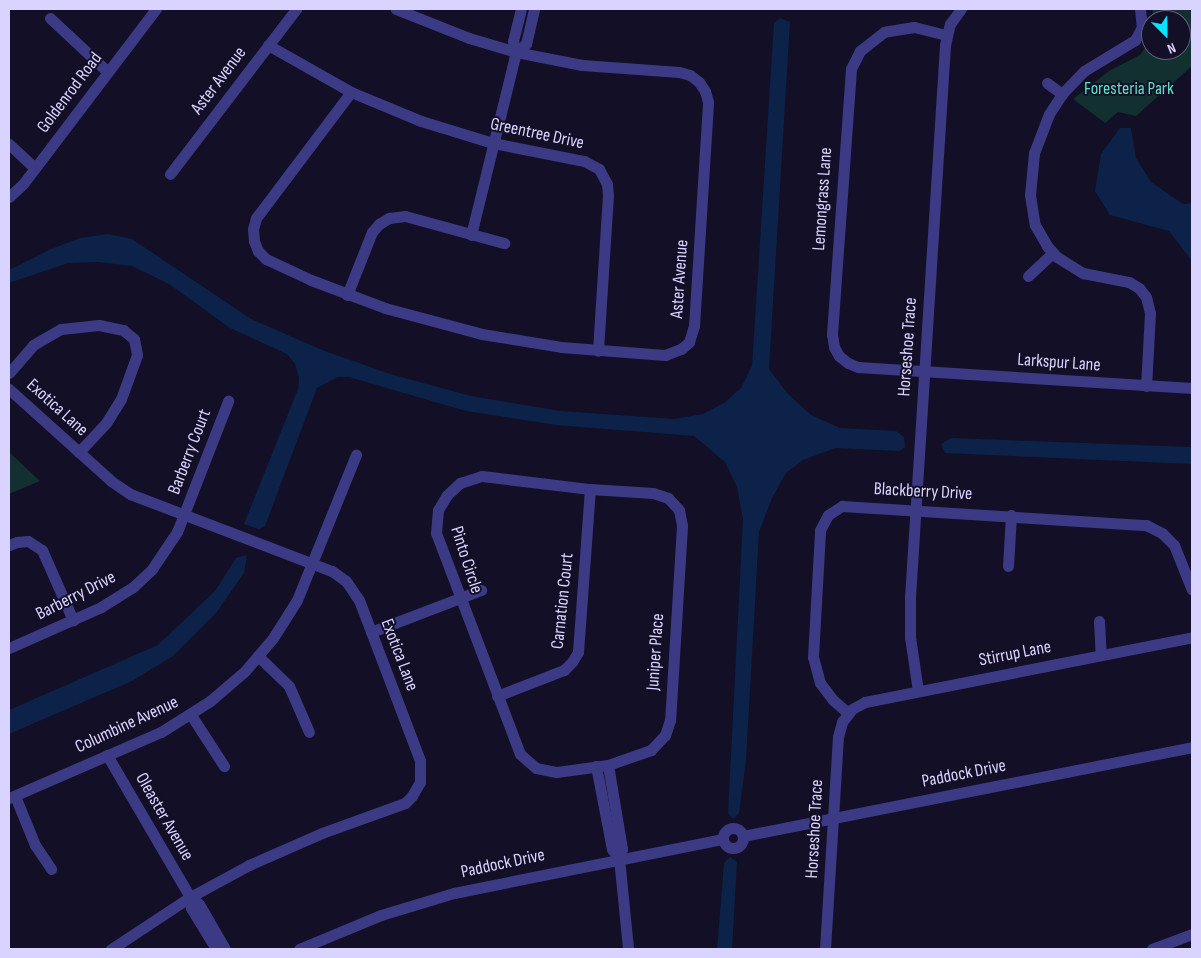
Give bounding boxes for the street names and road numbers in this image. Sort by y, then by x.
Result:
street label: Aster Avenue [187,43,251,119]
street label: Goldenrod Road [33,49,107,137]
street label: Greentree Drive [488,114,586,154]
street label: Lemongrass Lane [809,147,837,251]
street label: Aster Avenue [666,239,694,319]
street label: Horseshoe Trace [894,297,922,397]
street label: Larkspur Lane [1017,349,1101,377]
street label: Exotica Lane [22,375,92,441]
street label: Barberry Court [164,406,216,498]
street label: Blackberry Drive [873,479,973,505]
street label: Pinto Circle [445,524,487,596]
street label: Carnation Court [547,552,579,650]
street label: Barberry Drive [33,567,119,625]
street label: Juniper Place [643,613,669,691]
street label: Exotica Lane [375,616,423,694]
street label: Stirrup Lane [977,636,1053,672]
street label: Columbine Avenue [72,692,182,758]
street label: Paddock Drive [920,755,1008,793]
street label: Oleaster Avenue [130,769,198,865]
street label: Horseshoe Trace [802,779,828,879]
street label: Paddock Drive [459,845,547,883]

